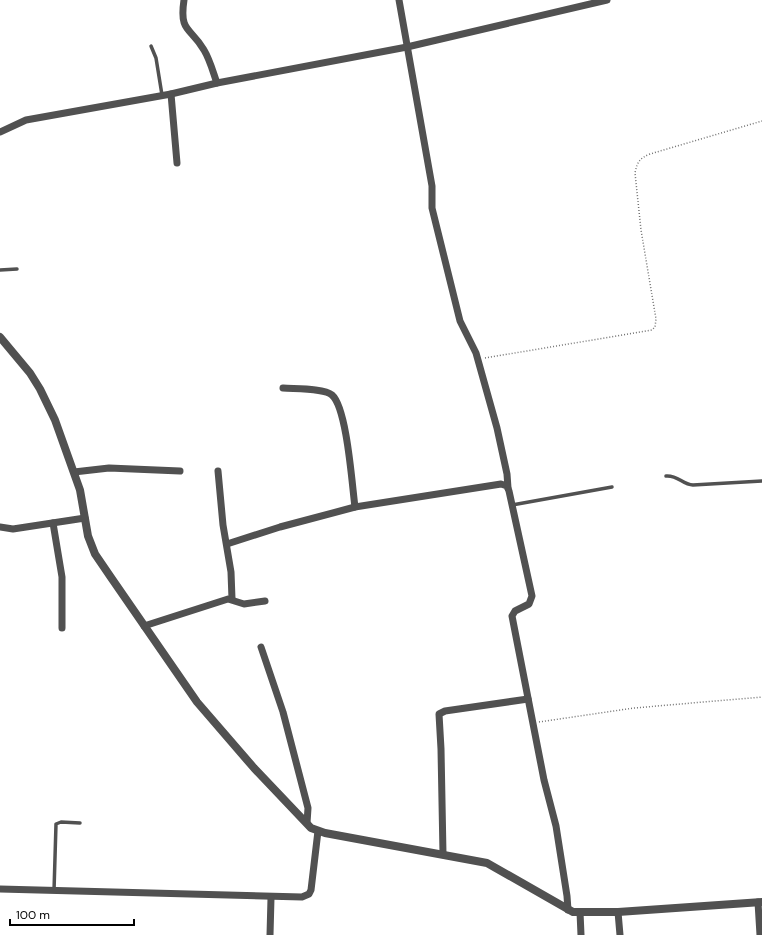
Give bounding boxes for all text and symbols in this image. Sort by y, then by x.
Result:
scale bar [10,901,134,927]
text: 100 m [16,907,50,923]

